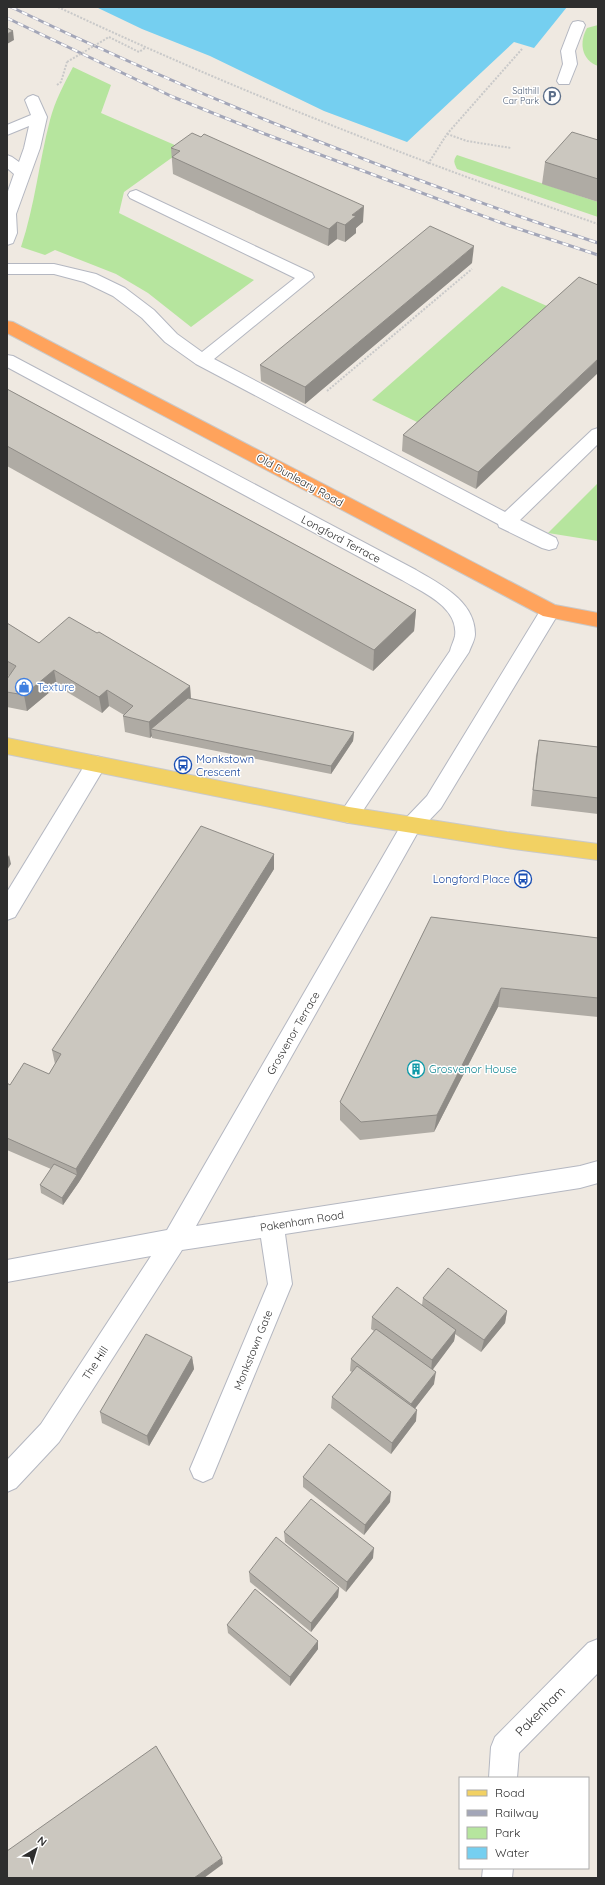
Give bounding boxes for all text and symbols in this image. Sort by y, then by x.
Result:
place label: Salthill Car Park [503,85,539,106]
parking icon: Salthill Car Park [542,86,562,106]
street label: Old Dunleary Road [254,450,346,510]
street label: Longford Terrace [299,512,383,566]
shop icon: Texture [14,677,34,697]
place label: Texture [37,680,75,694]
place label: Monkstown Crescent [196,752,254,779]
bus stop icon: Monkstown Crescent [173,755,193,775]
bus stop icon: Longford Place [513,869,533,889]
place label: Longford Place [433,872,510,886]
street label: Grosvenor Terrace [263,989,323,1077]
building icon: Grosvenor House [406,1059,426,1079]
place label: Grosvenor House [429,1062,517,1076]
street label: Pakenham Road [259,1207,345,1235]
street label: Monkstown Gate [231,1308,275,1392]
street label: The Hill [79,1343,111,1383]
street label: Pakenham [512,1683,568,1739]
legend [459,1777,589,1869]
text: Road [495,1785,525,1800]
text: Railway [495,1805,539,1820]
text: Park [495,1825,520,1840]
north arrow [16,1829,56,1869]
text: N [35,1833,50,1849]
text: Water [495,1845,530,1860]

